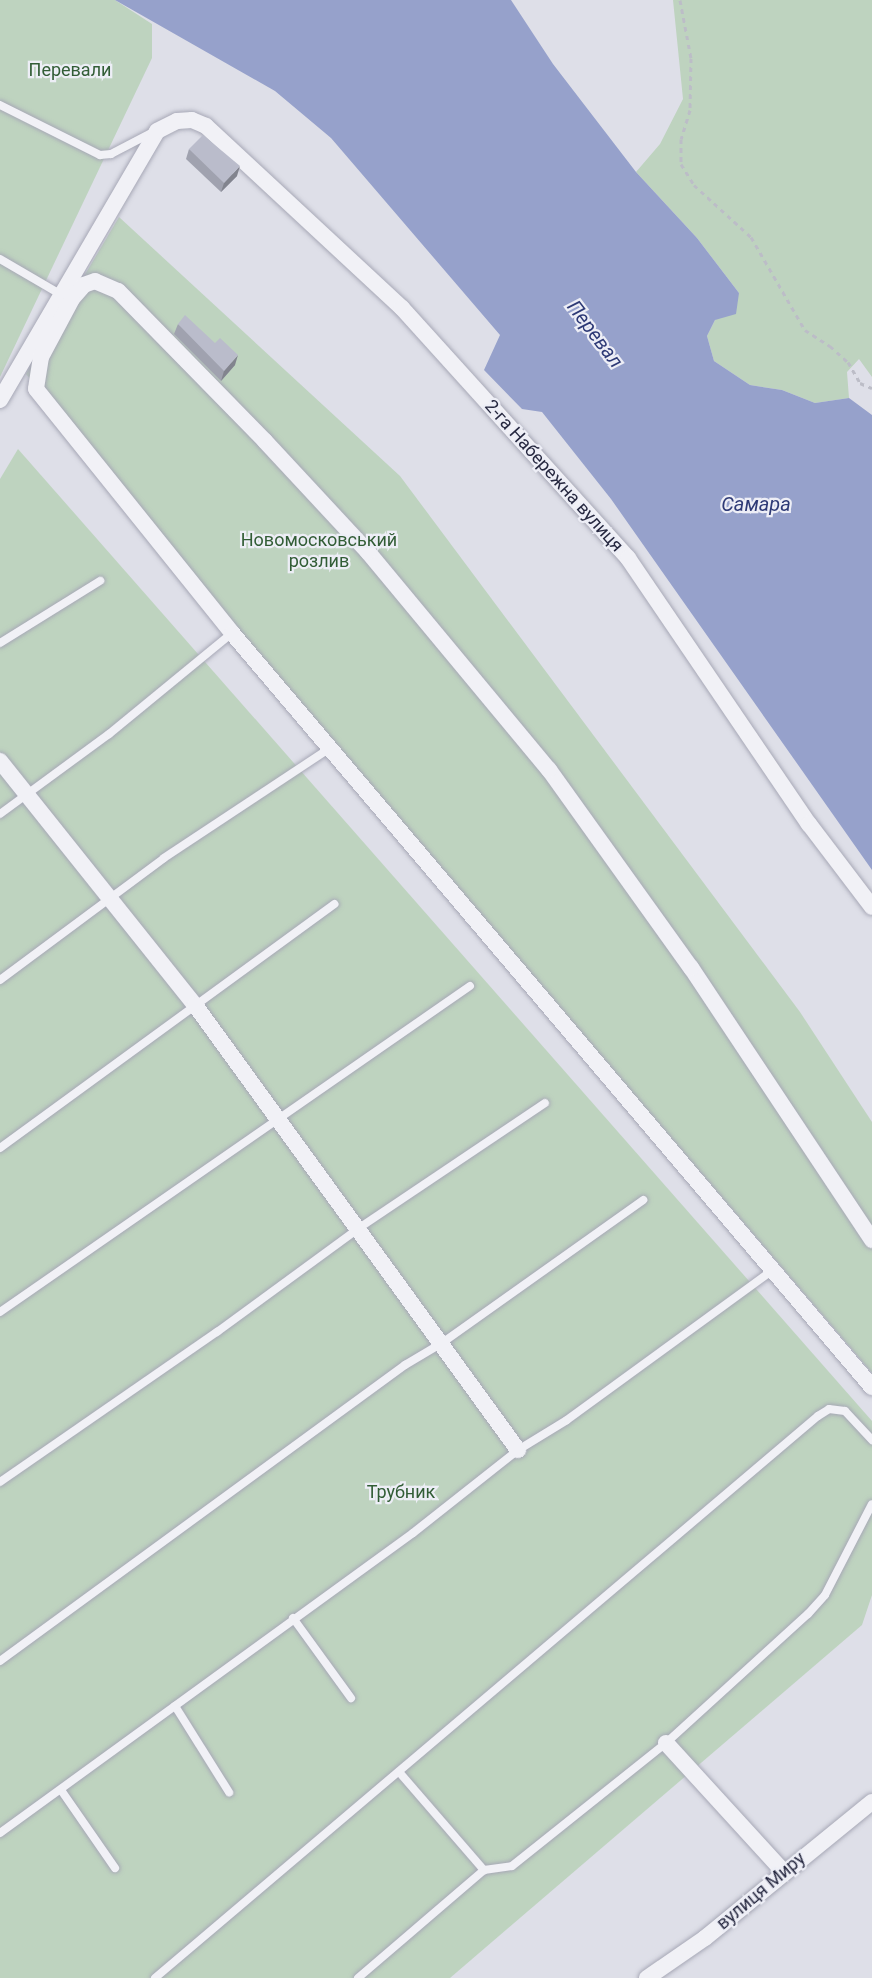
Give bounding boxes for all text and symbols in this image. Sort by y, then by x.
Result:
park label: Перевали [29,59,111,81]
water label: Перевал [562,296,628,372]
street label: 2-га Набережна вулиця [480,396,628,556]
water label: Самара [721,492,791,516]
park label: Новомосковський розлив [241,530,397,572]
park label: Трубник [367,1481,435,1503]
street label: вулиця Миру [712,1848,810,1934]

